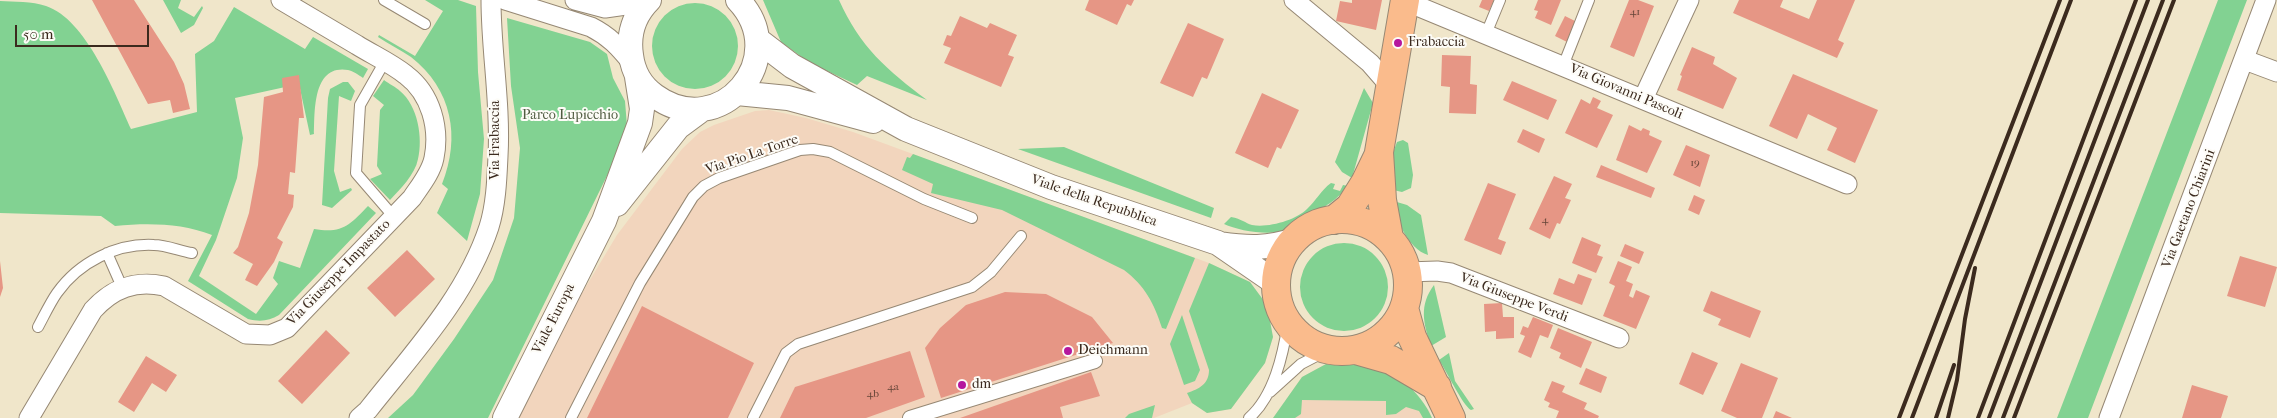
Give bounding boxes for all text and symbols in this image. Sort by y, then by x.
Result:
house number: 41 [1630,5,1640,19]
scale bar [18,15,151,47]
text: 50 m [23,25,53,43]
place label: Frabaccia [1408,35,1465,51]
marker: Frabaccia [1392,37,1404,49]
street label: Via Giovanni Pascoli [1567,61,1685,123]
street label: Via Frabaccia [488,100,504,180]
park label: Parco Lupicchio [522,108,618,124]
street label: Via Pio La Torre [703,131,801,179]
street label: Via Gaetano Chiarini [2159,147,2219,271]
house number: 19 [1690,156,1700,170]
street label: Viale della Repubblica [1029,172,1159,230]
house number: 4 [1542,213,1548,227]
street label: Via Giuseppe Impastato [284,216,394,330]
street label: Via Giuseppe Verdi [1458,270,1570,326]
street label: Viale Europa [529,281,579,357]
place label: Deichmann [1078,343,1148,359]
marker: Deichmann [1062,345,1074,357]
place label: dm [972,377,991,393]
marker: dm [956,379,968,391]
house number: 4a [887,380,899,394]
house number: 4b [867,387,879,401]

